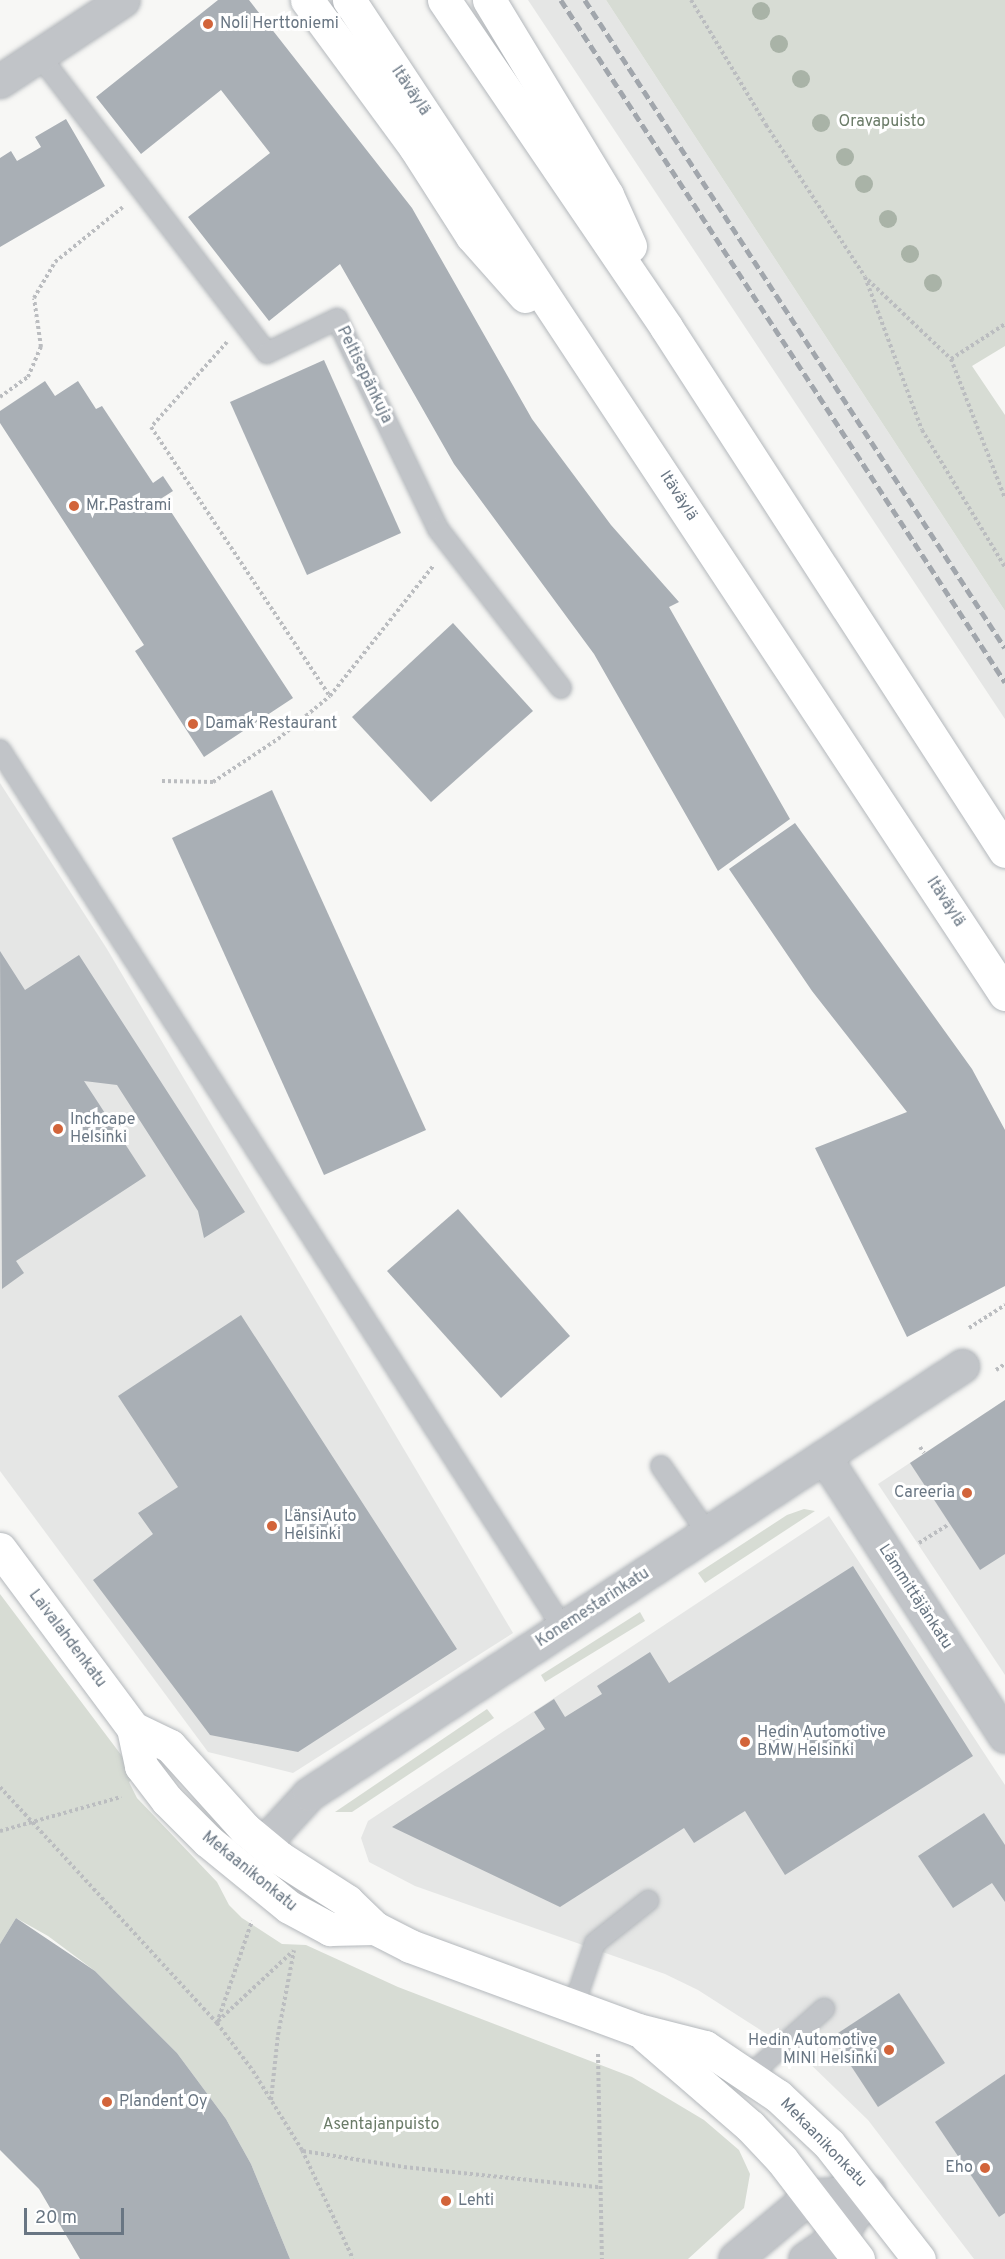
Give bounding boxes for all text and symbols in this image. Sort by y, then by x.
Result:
place label: Noli Herttoniemi [220,14,339,34]
marker: Noli Herttoniemi [201,17,215,31]
street label: Itäväylä [387,63,433,119]
park label: Oravapuisto [839,112,925,132]
street label: Peltisepänkuja [332,323,396,427]
street label: Itäväylä [655,467,701,525]
place label: Mr.Pastrami [86,496,171,516]
marker: Mr.Pastrami [67,499,81,513]
place label: Damak Restaurant [205,714,337,734]
marker: Damak Restaurant [186,717,200,731]
street label: Itäväylä [922,873,968,931]
place label: Inchcape Helsinki [70,1110,135,1148]
marker: Inchcape Helsinki [51,1122,65,1136]
place label: Careeria [894,1483,955,1503]
marker: Careeria [960,1486,974,1500]
place label: LänsiAuto Helsinki [284,1507,357,1545]
marker: LänsiAuto Helsinki [265,1519,279,1533]
street label: Lämmittäjänkatu [874,1541,956,1653]
street label: Konemestarinkatu [533,1564,653,1652]
street label: Laivalahdenkatu [24,1586,110,1692]
place label: Hedin Automotive BMW Helsinki [757,1723,887,1761]
marker: Hedin Automotive BMW Helsinki [738,1735,752,1749]
street label: Mekaanikonkatu [198,1828,300,1916]
place label: Hedin Automotive MINI Helsinki [747,2031,877,2069]
marker: Hedin Automotive MINI Helsinki [882,2043,896,2057]
place label: Plandent Oy [119,2092,207,2112]
street label: Mekaanikonkatu [776,2094,870,2192]
marker: Plandent Oy [100,2095,114,2109]
park label: Asentajanpuisto [323,2115,439,2135]
place label: Eho [945,2158,973,2178]
marker: Eho [978,2161,992,2175]
place label: Lehti [458,2191,494,2211]
marker: Lehti [439,2194,453,2208]
scale bar [27,2196,128,2234]
text: 20 m [35,2207,77,2230]

